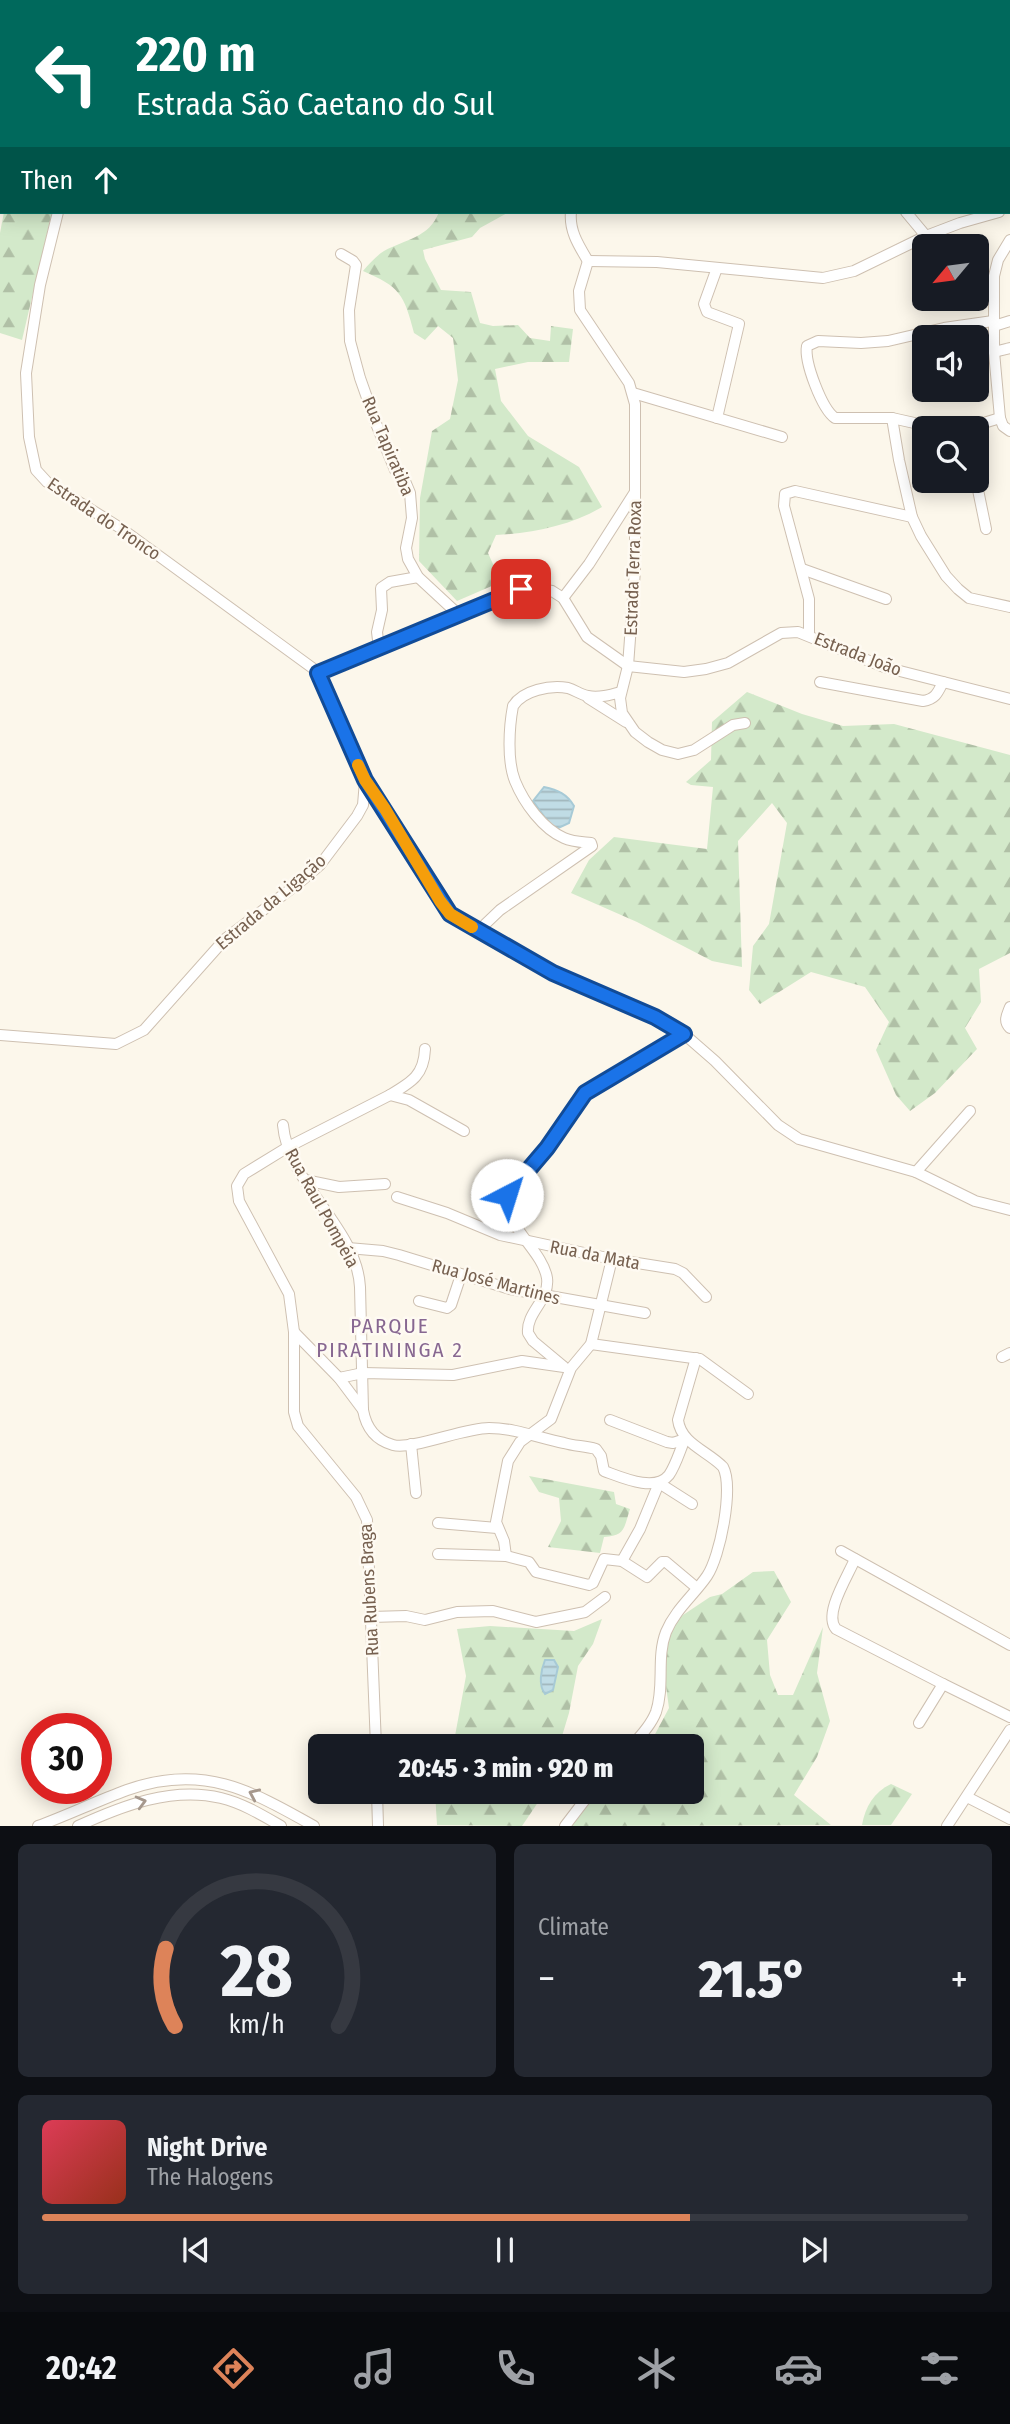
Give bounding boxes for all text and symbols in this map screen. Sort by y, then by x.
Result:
text: 220 m [136,25,256,84]
icon: left [21,28,112,119]
text: Estrada São Caetano do Sul [136,85,494,123]
icon: ahead [87,161,125,199]
text: Then [21,165,73,196]
north arrow [912,234,989,312]
map controls [912,234,989,493]
button: sound [912,325,989,402]
street label: Rua Tapiratiba [357,393,419,499]
button: search [912,416,989,493]
street label: Estrada do Tronco [43,473,165,565]
street label: Estrada Terra Roxa [620,500,646,636]
pin [491,559,551,619]
icon: arrive [502,570,540,608]
street label: Estrada João [811,627,905,681]
street label: Estrada da Ligação [211,850,331,954]
street label: Rua Raul Pompéia [280,1144,364,1272]
position arrow [470,1158,544,1232]
street label: Rua da Mata [548,1236,642,1275]
street label: Rua José Martines [429,1254,563,1310]
district label: PARQUE PIRATININGA 2 [316,1313,464,1363]
street label: Rua Rubens Braga [355,1523,383,1657]
speed limit sign: 30 [21,1713,112,1804]
text: 20:45 · 3 min · 920 m [399,1753,613,1784]
one-way arrow [249,1788,261,1802]
one-way arrow [135,1796,147,1810]
text: Climate [538,1913,609,1941]
text: 28 [220,1929,293,2016]
text: 21.5° [699,1948,807,2011]
text: − [538,1956,555,2002]
text: + [951,1956,968,2002]
text: km/h [229,2010,285,2040]
text: Night Drive [147,2132,267,2163]
text: The Halogens [147,2163,273,2191]
icon: previous [177,2231,215,2269]
icon: pause [486,2231,524,2269]
icon: next [795,2231,833,2269]
icon: directions [209,2344,258,2393]
icon: music [350,2344,399,2393]
icon: phone [491,2344,540,2393]
icon: climate [632,2344,681,2393]
icon: car [774,2344,823,2393]
icon: filters [915,2344,964,2393]
text: 20:42 [46,2349,116,2387]

